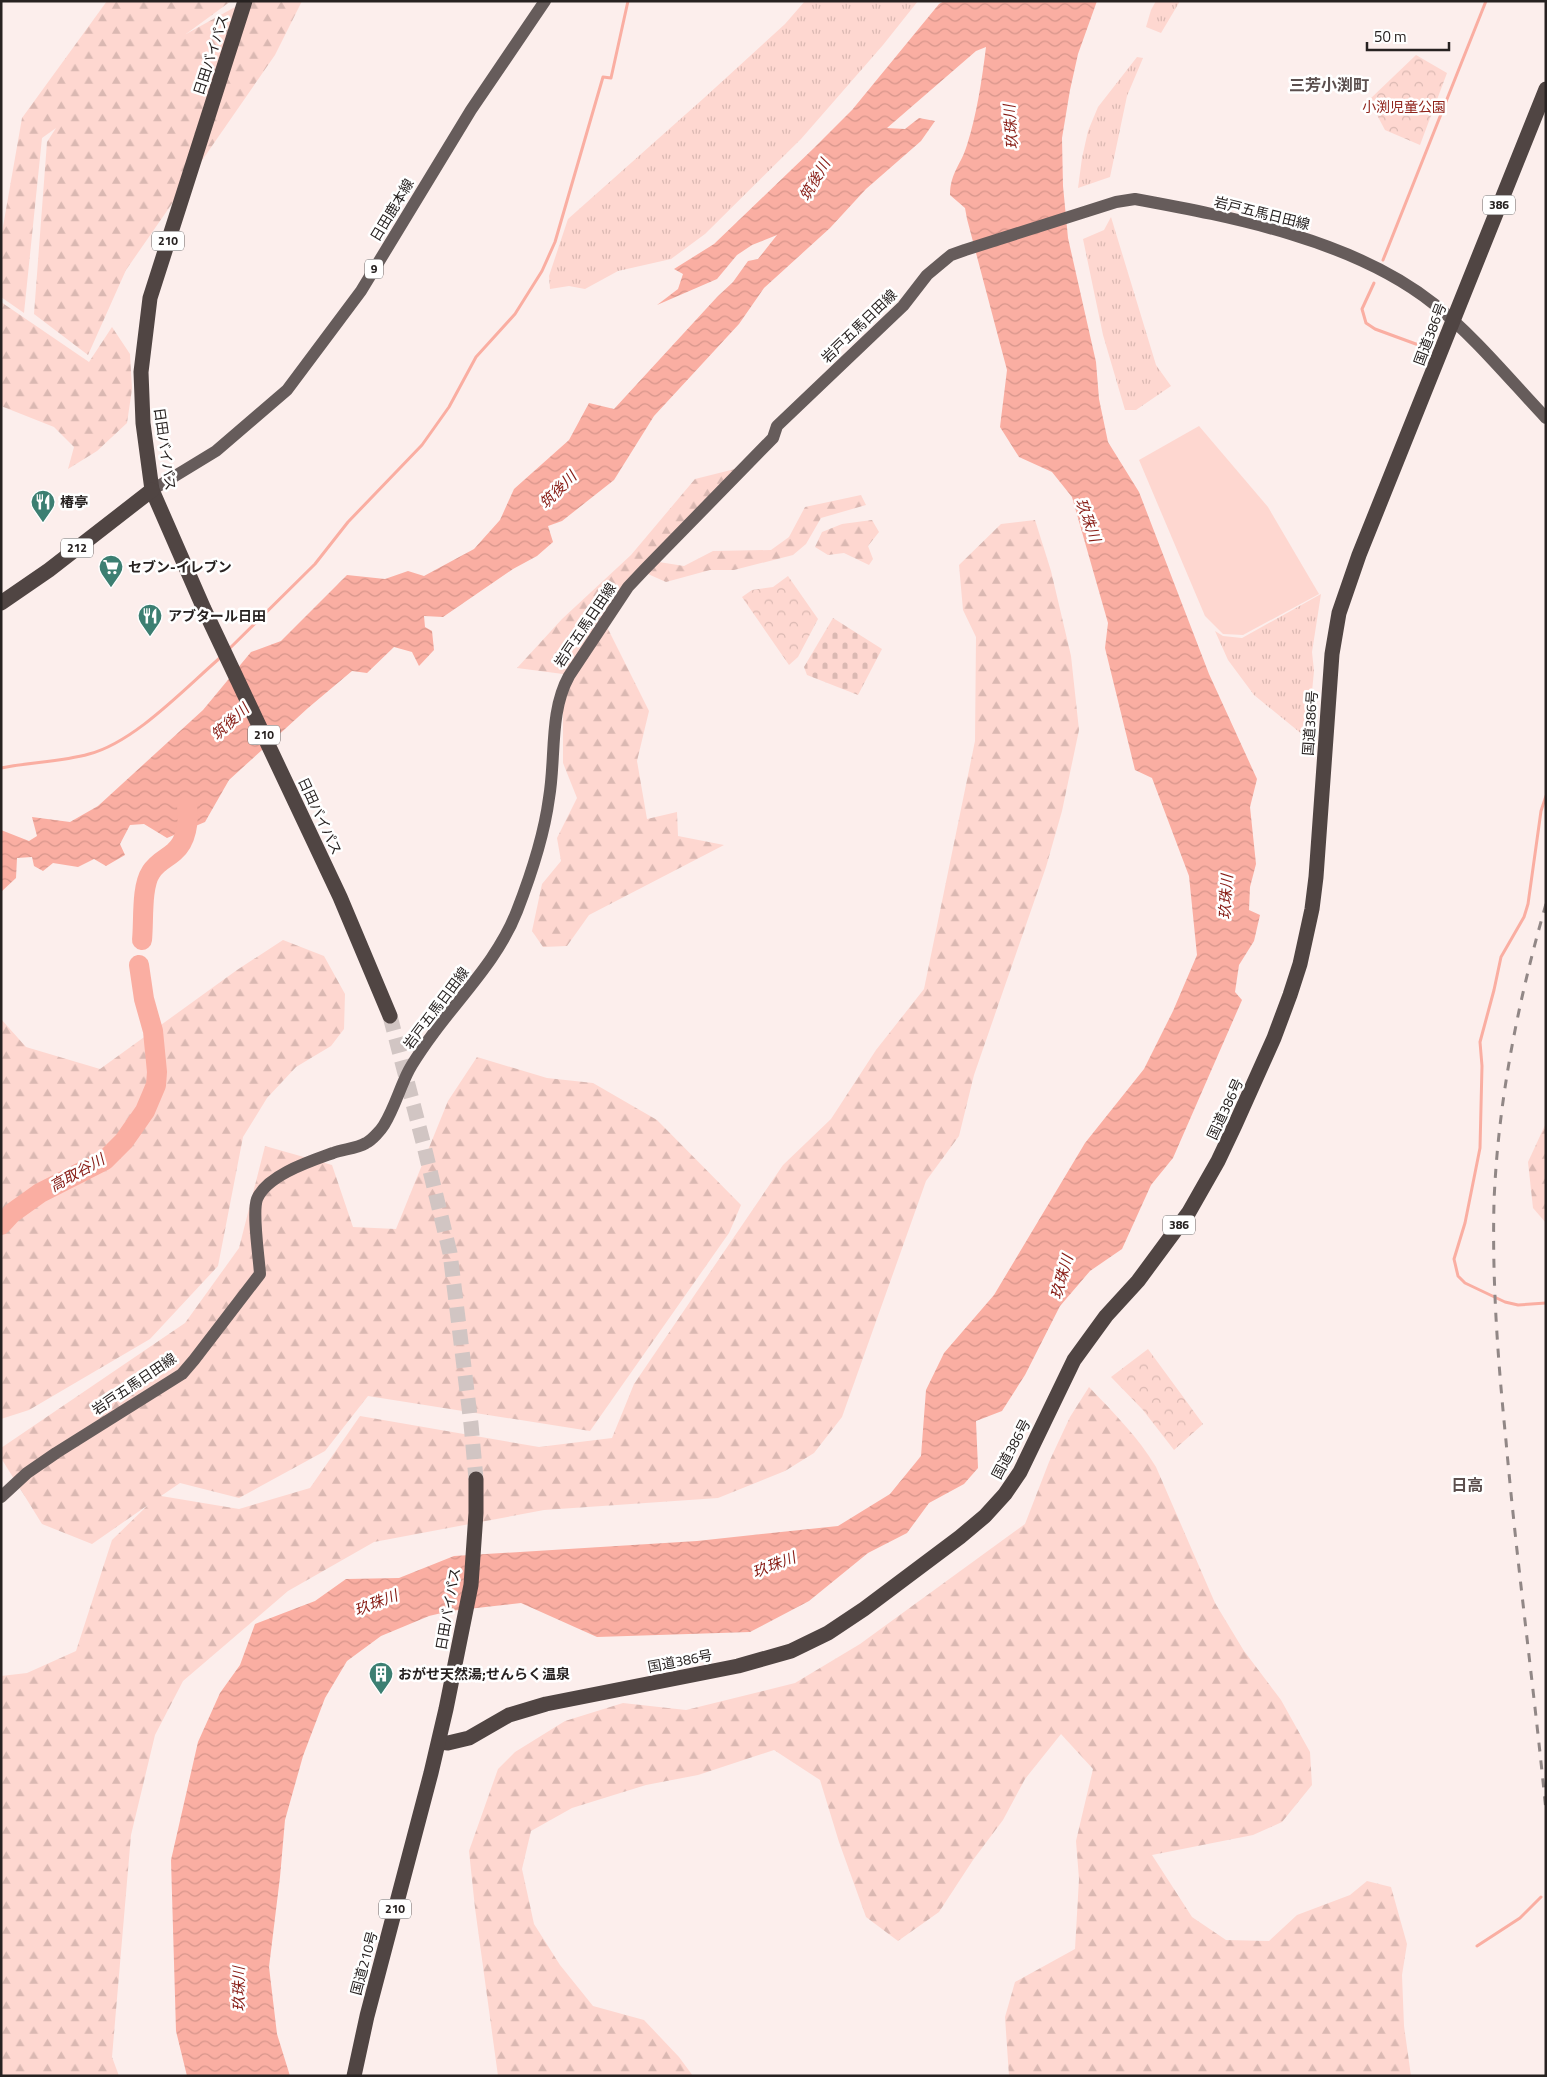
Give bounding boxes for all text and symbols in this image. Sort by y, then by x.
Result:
street label: 日田バイパス [188,12,233,98]
scale bar [1367,20,1450,52]
text: 50 m [1374,25,1407,48]
district label: 三芳小渕町 [1289,73,1369,97]
park label: 小渕児童公園 [1362,96,1446,117]
water label: 玖珠川 [997,102,1024,150]
water label: 筑後川 [793,153,837,205]
street label: 日田鹿本線 [365,174,419,245]
street label: 岩戸五馬日田線 [1212,190,1312,235]
road number: 386 [1483,196,1515,214]
road number: 210 [152,232,184,250]
road number: 9 [365,260,383,278]
street label: 岩戸五馬日田線 [816,284,901,367]
street label: 国道386号 [1408,299,1451,368]
street label: 日田バイパス [149,406,182,492]
water label: 筑後川 [534,464,583,514]
restaurant icon: 椿亭 [30,489,56,523]
place label: 椿亭 [60,491,88,512]
water label: 玖珠川 [1070,495,1108,547]
road number: 212 [61,538,93,558]
supermarket icon: セブン-イレブン [98,554,124,588]
place label: セブン-イレブン [128,556,232,577]
street label: 岩戸五馬日田線 [548,578,621,671]
restaurant icon: アブタール日田 [137,603,163,637]
place label: アブタール日田 [168,605,266,626]
street label: 国道386号 [1297,690,1322,756]
water label: 筑後川 [205,697,255,745]
road number: 210 [248,726,280,744]
street label: 日田バイパス [293,773,348,858]
water label: 玖珠川 [1213,872,1238,920]
street label: 岩戸五馬日田線 [398,962,473,1053]
street label: 国道386号 [1201,1075,1248,1143]
water label: 高取谷川 [45,1147,110,1197]
road number: 386 [1163,1216,1195,1234]
water label: 玖珠川 [1044,1250,1079,1302]
street label: 岩戸五馬日田線 [87,1347,180,1420]
street label: 国道386号 [986,1415,1035,1483]
district label: 日高 [1451,1473,1483,1497]
water label: 玖珠川 [749,1545,801,1583]
street label: 日田バイパス [430,1566,465,1652]
water label: 玖珠川 [351,1583,403,1621]
street label: 国道386号 [646,1644,714,1677]
building icon: おがせ天然湯;せんらく温泉 [368,1661,394,1695]
place label: おがせ天然湯;せんらく温泉 [398,1663,570,1684]
road number: 210 [379,1900,411,1918]
street label: 国道210号 [345,1929,382,1997]
water label: 玖珠川 [227,1965,250,2012]

